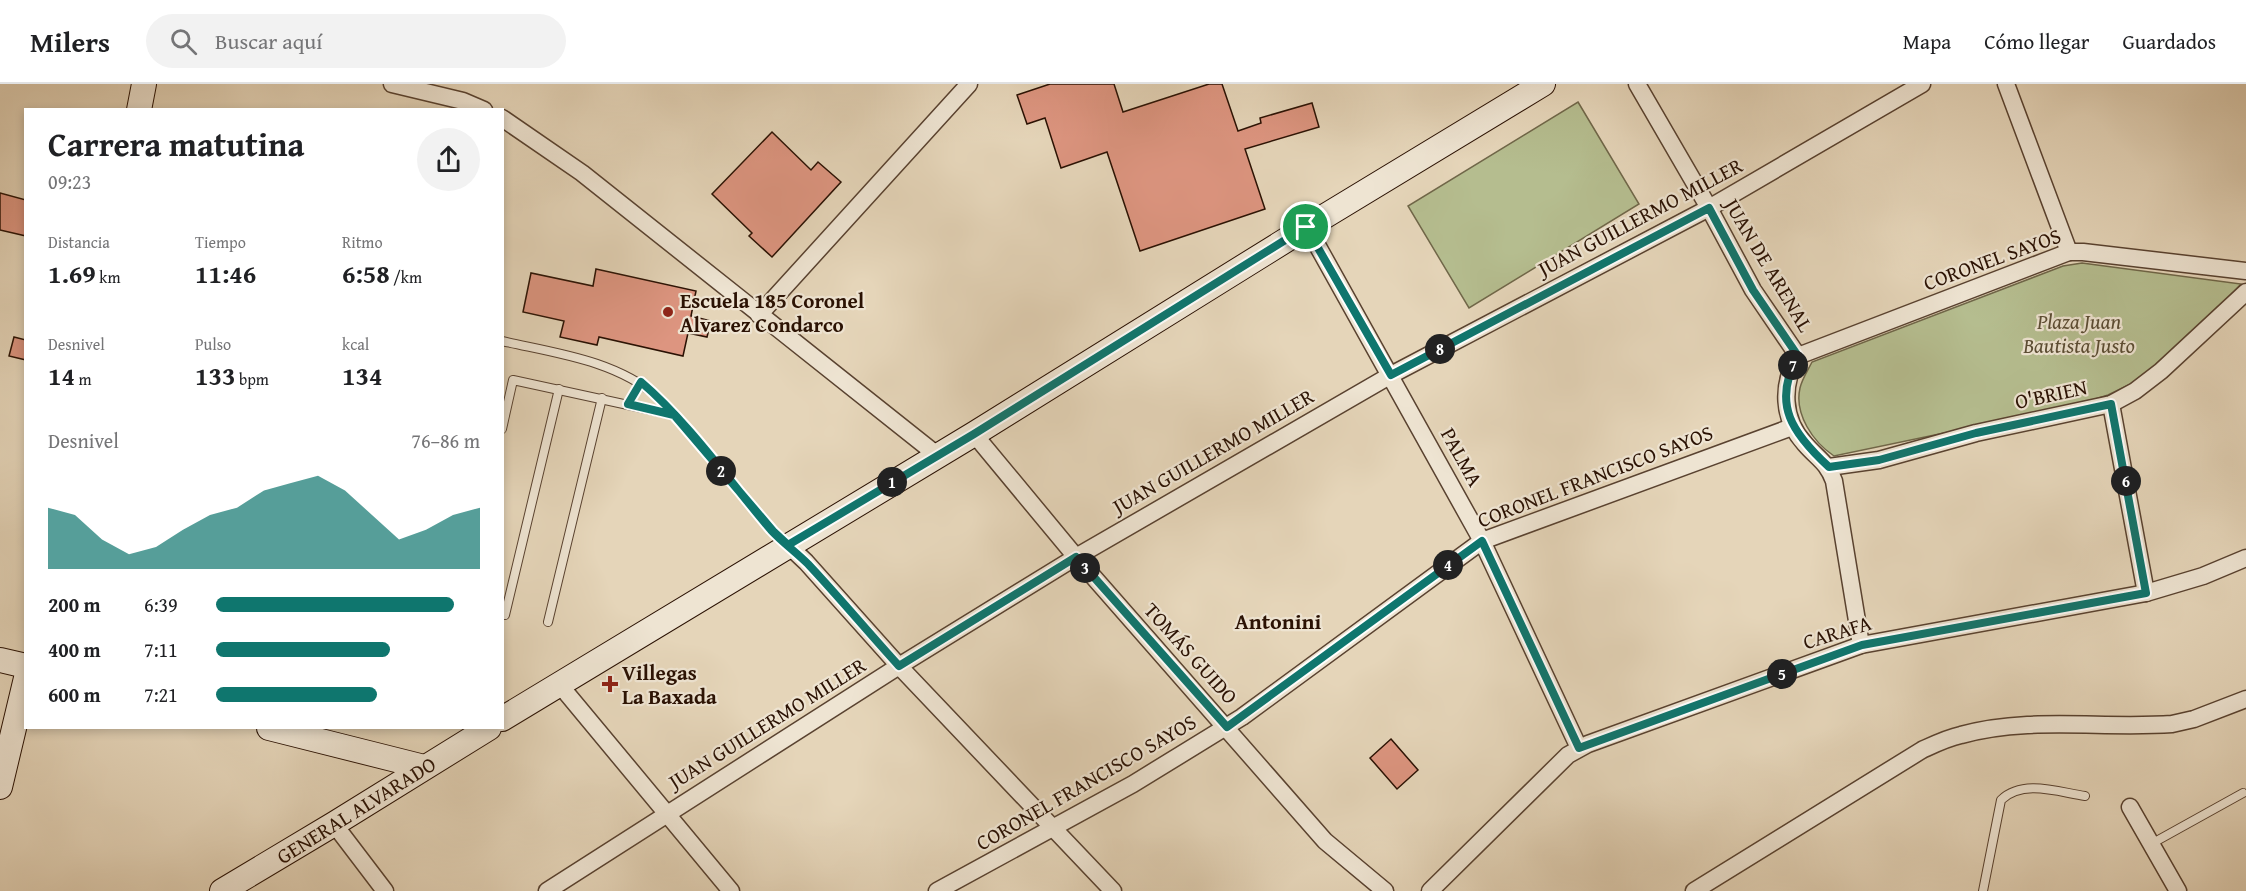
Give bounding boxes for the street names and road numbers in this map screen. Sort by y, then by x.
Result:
street label: JUAN GUILLERMO MILLER [1530,149,1749,286]
street label: JUAN DE ARENAL [1715,190,1821,338]
street label: CORONEL SAYOS [1919,220,2065,298]
street label: O'BRIEN [2012,371,2090,417]
street label: JUAN GUILLERMO MILLER [1104,380,1320,523]
street label: CORONEL FRANCISCO SAYOS [1473,417,1717,535]
street label: PALMA [1433,422,1491,492]
street label: TOMÁS GUIDO [1137,595,1245,711]
street label: CARAFA [1799,607,1875,657]
street label: JUAN GUILLERMO MILLER [660,649,873,798]
street label: CORONEL FRANCISCO SAYOS [970,706,1202,858]
street label: GENERAL ALVARADO [270,748,442,872]

